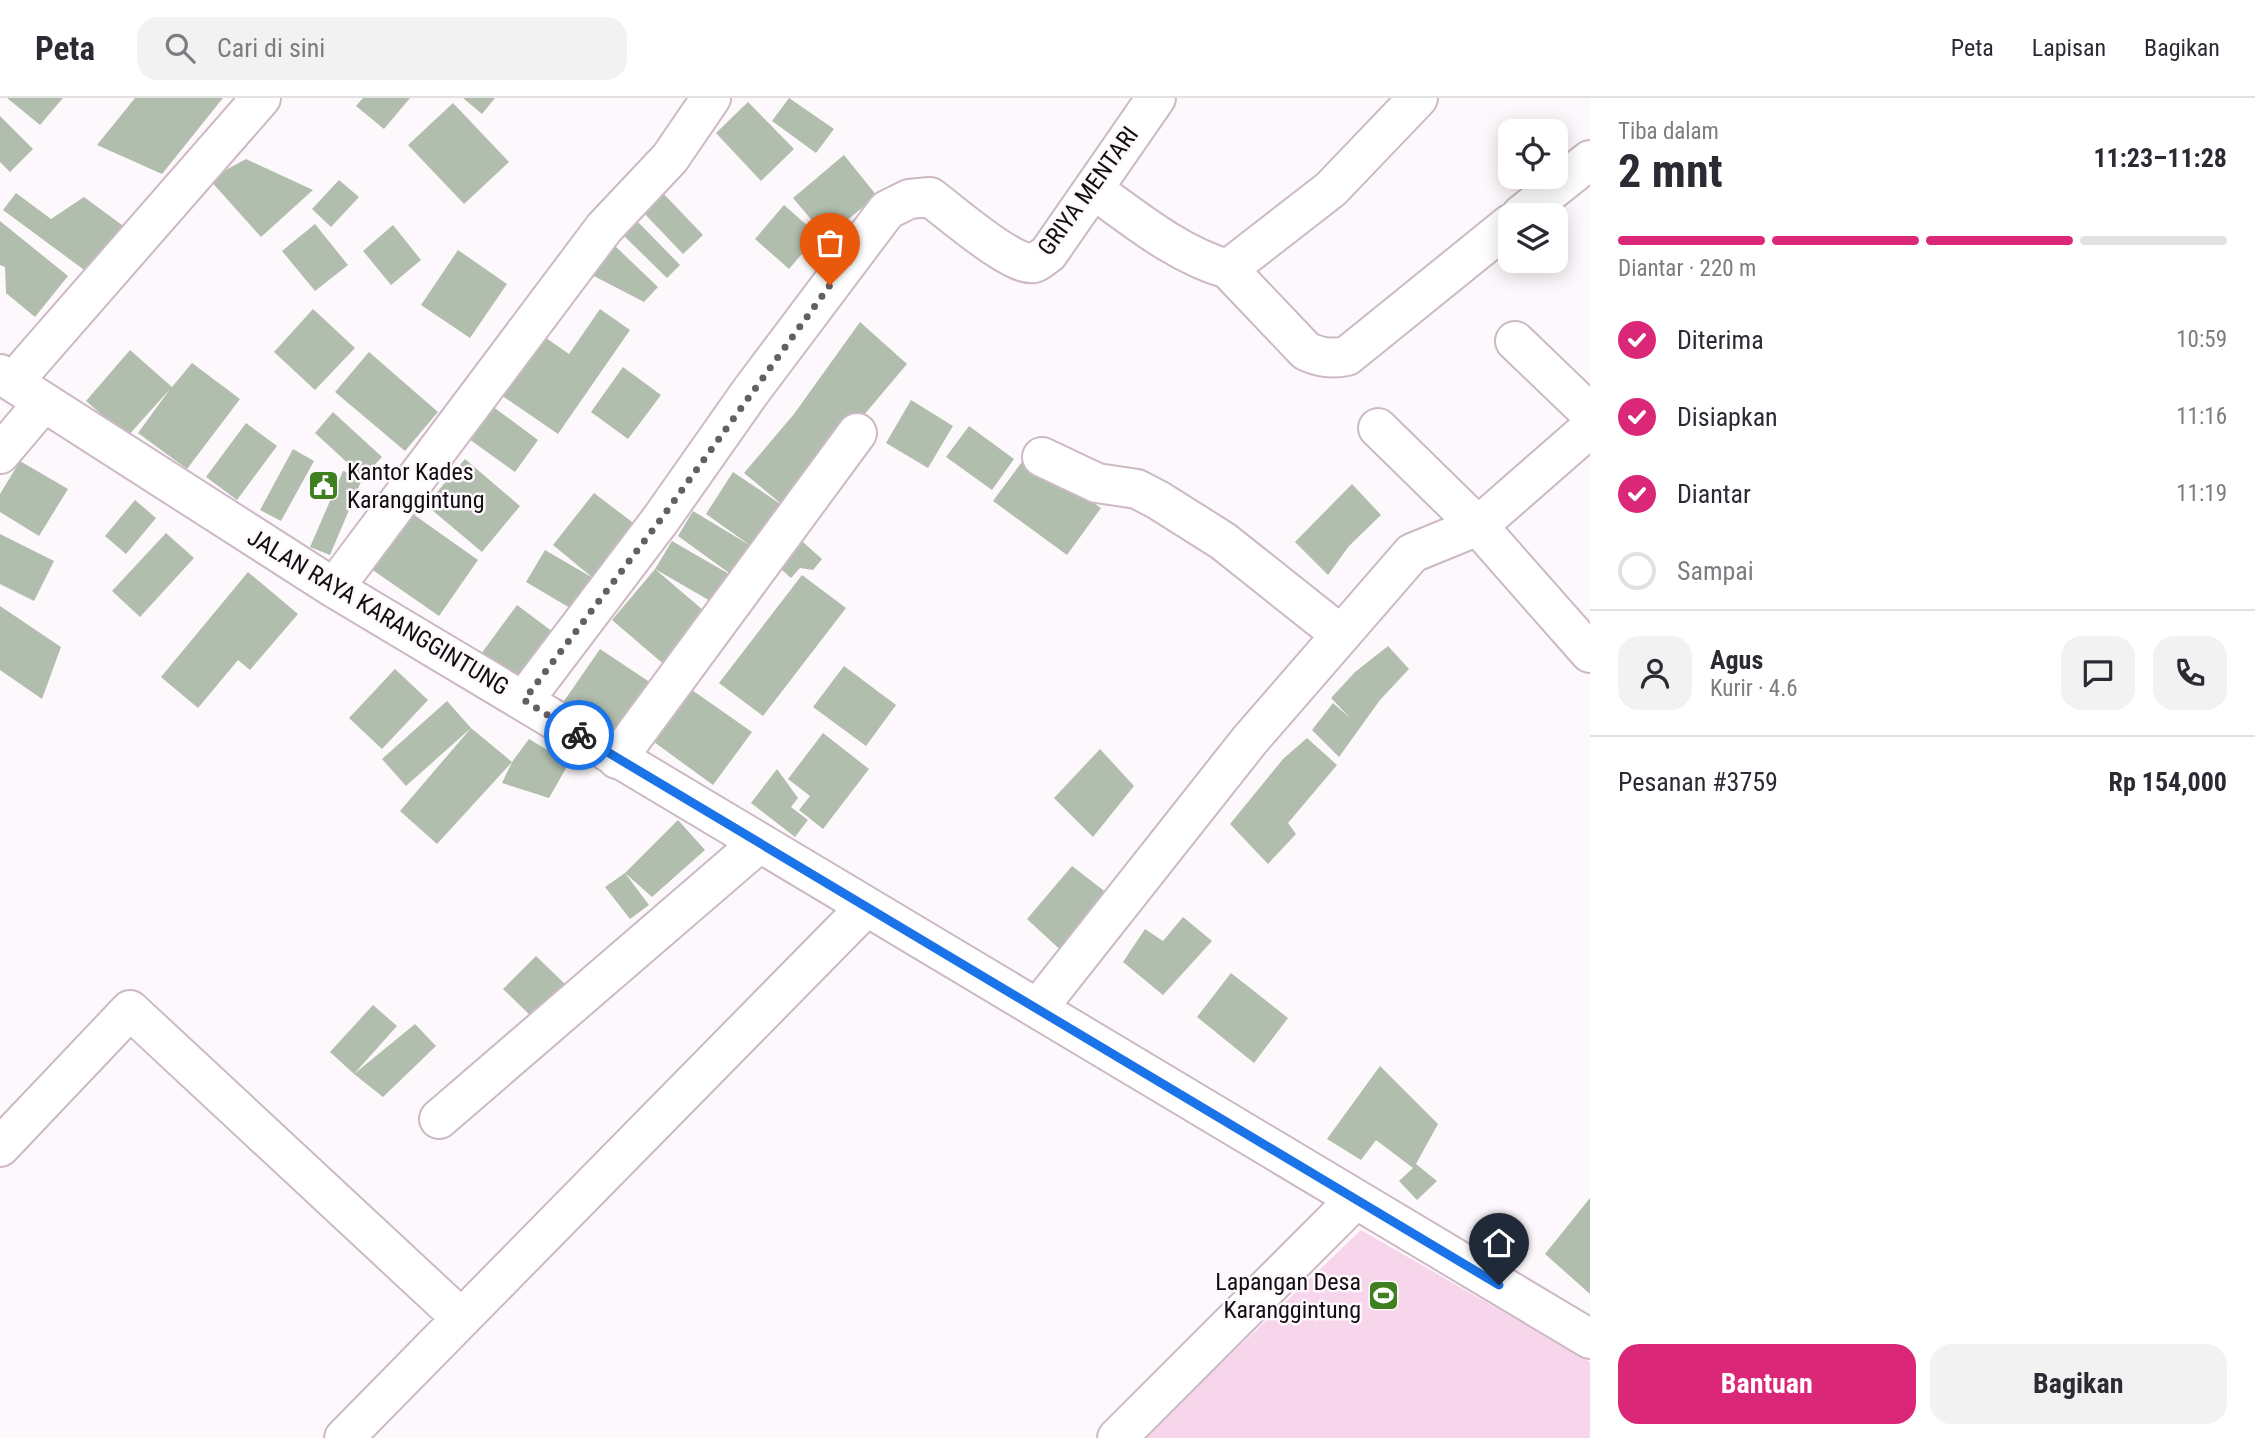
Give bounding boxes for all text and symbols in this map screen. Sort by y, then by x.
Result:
search box [137,17,627,80]
text: Peta [35,29,95,68]
icon: search [161,29,199,67]
text: Cari di sini [217,33,325,63]
text: Peta [1951,34,1994,62]
text: Lapisan [2032,34,2106,62]
text: Bagikan [2144,34,2220,62]
text: Tiba dalam [1618,118,1719,145]
map controls [1498,119,1568,273]
button: locate [1498,119,1568,189]
street label: GRIYA MENTARI [1032,121,1144,261]
text: 11:23–11:28 [2093,143,2227,173]
text: 2 mnt [1618,144,1723,198]
button: layers [1498,203,1568,273]
pin [800,213,860,285]
icon: bag [811,224,849,262]
text: Diantar · 220 m [1618,255,1756,282]
icon: check [1618,321,1656,359]
text: Diterima [1677,325,1764,355]
text: 10:59 [2176,326,2227,353]
icon: check [1618,398,1656,436]
text: Disiapkan [1677,402,1778,432]
text: 11:16 [2176,403,2227,430]
place label: Kantor Kades Karanggintung [347,458,485,514]
public building icon: Kantor Kades Karanggintung [307,469,341,503]
icon: check [1618,475,1656,513]
text: Diantar [1677,479,1751,509]
text: 11:19 [2176,480,2227,507]
street label: JALAN RAYA KARANGGINTUNG [242,523,514,701]
text: Sampai [1677,556,1754,586]
button: person [1618,636,1692,710]
button: chat [2061,636,2135,710]
button: phone [2153,636,2227,710]
text: Agus [1710,645,1763,675]
text: Kurir · 4.6 [1710,675,1798,702]
courier [544,700,614,770]
icon: bike [560,716,598,754]
text: Pesanan #3759 [1618,767,1778,797]
text: Rp 154,000 [2109,767,2227,797]
pin [1469,1213,1529,1285]
icon: home [1480,1224,1518,1262]
place label: Lapangan Desa Karanggintung [1215,1268,1361,1324]
sports icon: Lapangan Desa Karanggintung [1367,1279,1401,1313]
button: Bantuan [1618,1344,1916,1424]
button: Bagikan [1930,1344,2227,1424]

